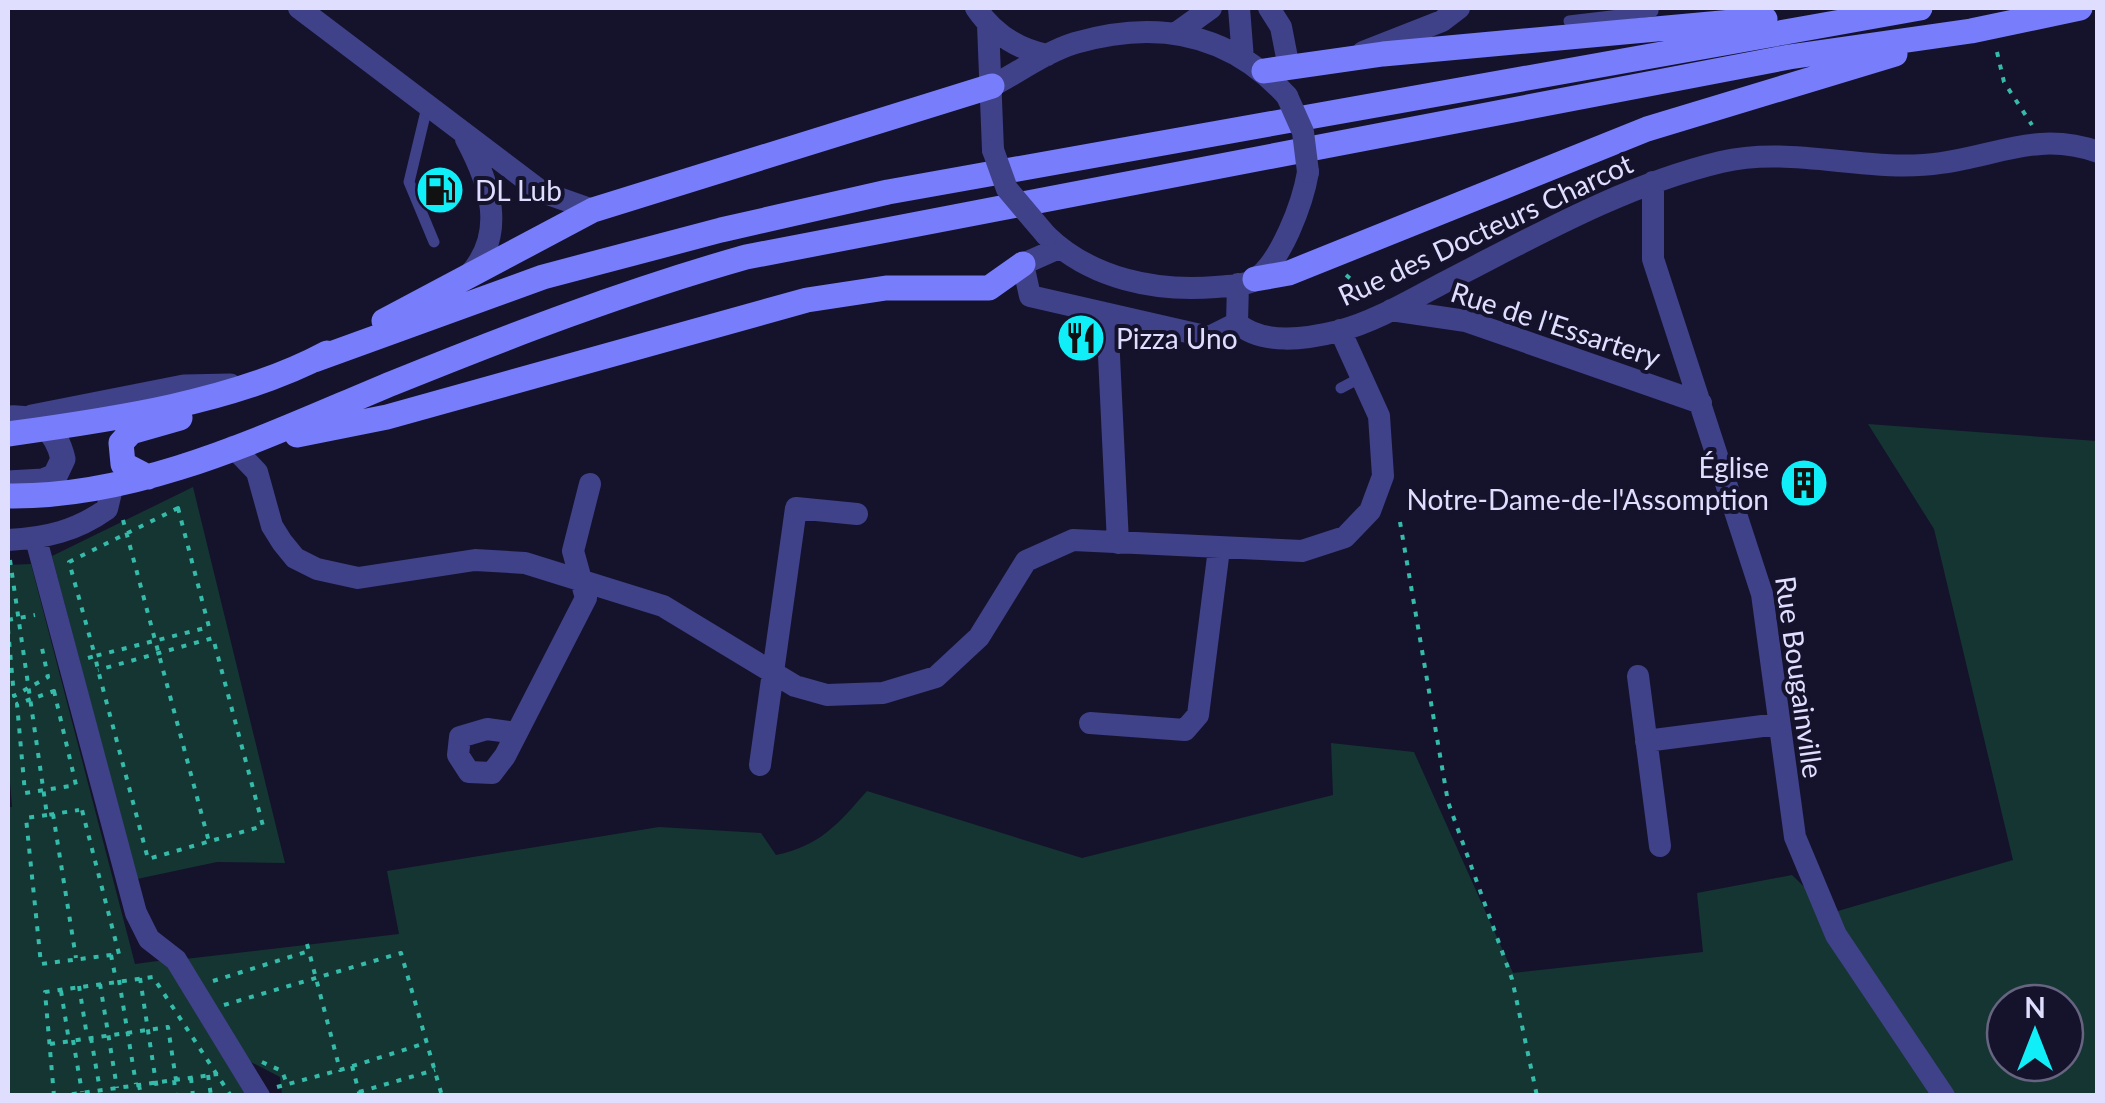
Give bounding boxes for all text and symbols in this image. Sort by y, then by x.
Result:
street label: Rue des Docteurs Charcot [1332,146,1638,312]
fuel station icon: DL Lub [414,164,466,216]
place label: DL Lub [475,173,562,207]
street label: Rue de l'Essartery [1447,274,1666,374]
restaurant icon: Pizza Uno [1055,312,1107,364]
place label: Pizza Uno [1116,321,1238,355]
place label: Église Notre-Dame-de-l'Assomption [1407,450,1769,516]
building icon: Église Notre-Dame-de-l'Assomption [1778,457,1830,509]
street label: Rue Bougainville [1769,574,1831,780]
north arrow [1985,983,2085,1083]
text: N [2024,990,2046,1024]

